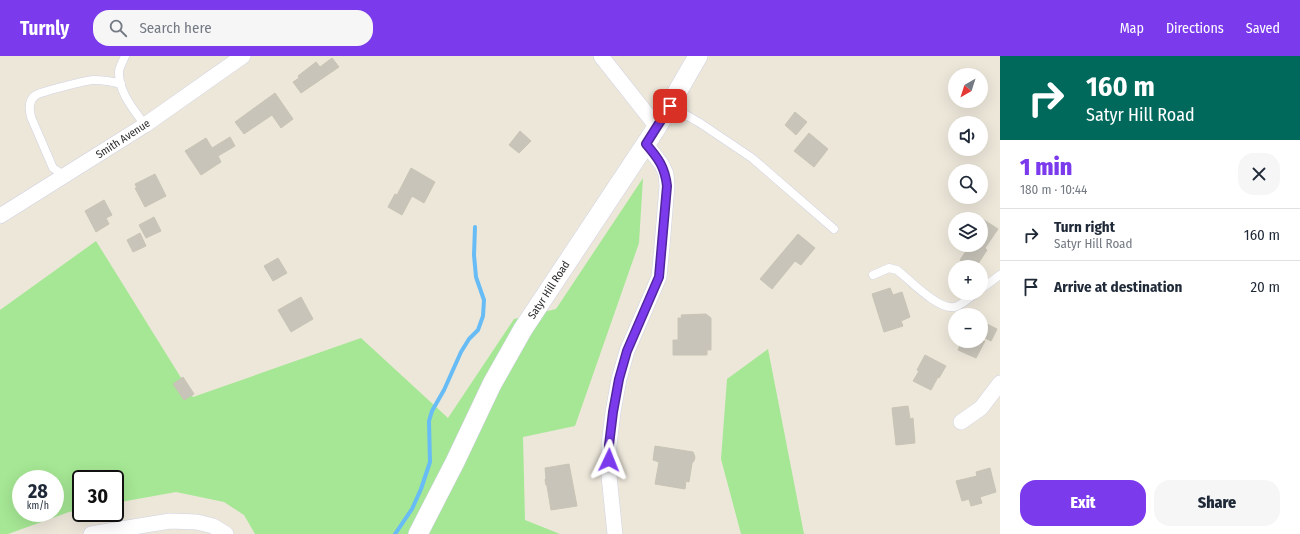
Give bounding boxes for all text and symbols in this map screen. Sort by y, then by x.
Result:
search box [93,10,373,46]
text: Turnly [20,17,69,40]
icon: search [107,17,129,39]
text: Search here [139,19,212,37]
text: Map [1120,20,1144,37]
text: Directions [1166,20,1224,37]
text: Saved [1246,20,1280,37]
north arrow [948,68,988,108]
map controls [948,68,988,348]
text: 160 m [1086,70,1155,103]
icon: right [1020,72,1072,124]
pin [653,89,687,123]
icon: arrive [659,95,681,117]
text: Satyr Hill Road [1086,104,1195,126]
button: sound [948,116,988,156]
street label: Smith Avenue [94,117,152,161]
text: 1 min [1020,153,1072,181]
button: close [1238,153,1280,195]
button: search [948,164,988,204]
text: 180 m · 10:44 [1020,182,1087,197]
button: layers [948,212,988,252]
text: Turn right [1054,218,1115,236]
icon: right [1020,224,1042,246]
text: 160 m [1244,226,1280,244]
text: Satyr Hill Road [1054,236,1132,251]
street label: Satyr Hill Road [525,259,573,321]
button: + [948,260,988,300]
icon: arrive [1020,276,1042,298]
text: Arrive at destination [1054,278,1182,296]
text: 20 m [1251,278,1280,296]
button: − [948,308,988,348]
position arrow [588,439,630,481]
speed limit sign: 30 [72,470,124,522]
text: 28 [28,479,48,503]
button: Exit [1020,480,1146,526]
button: Share [1154,480,1280,526]
text: km/h [27,500,49,512]

